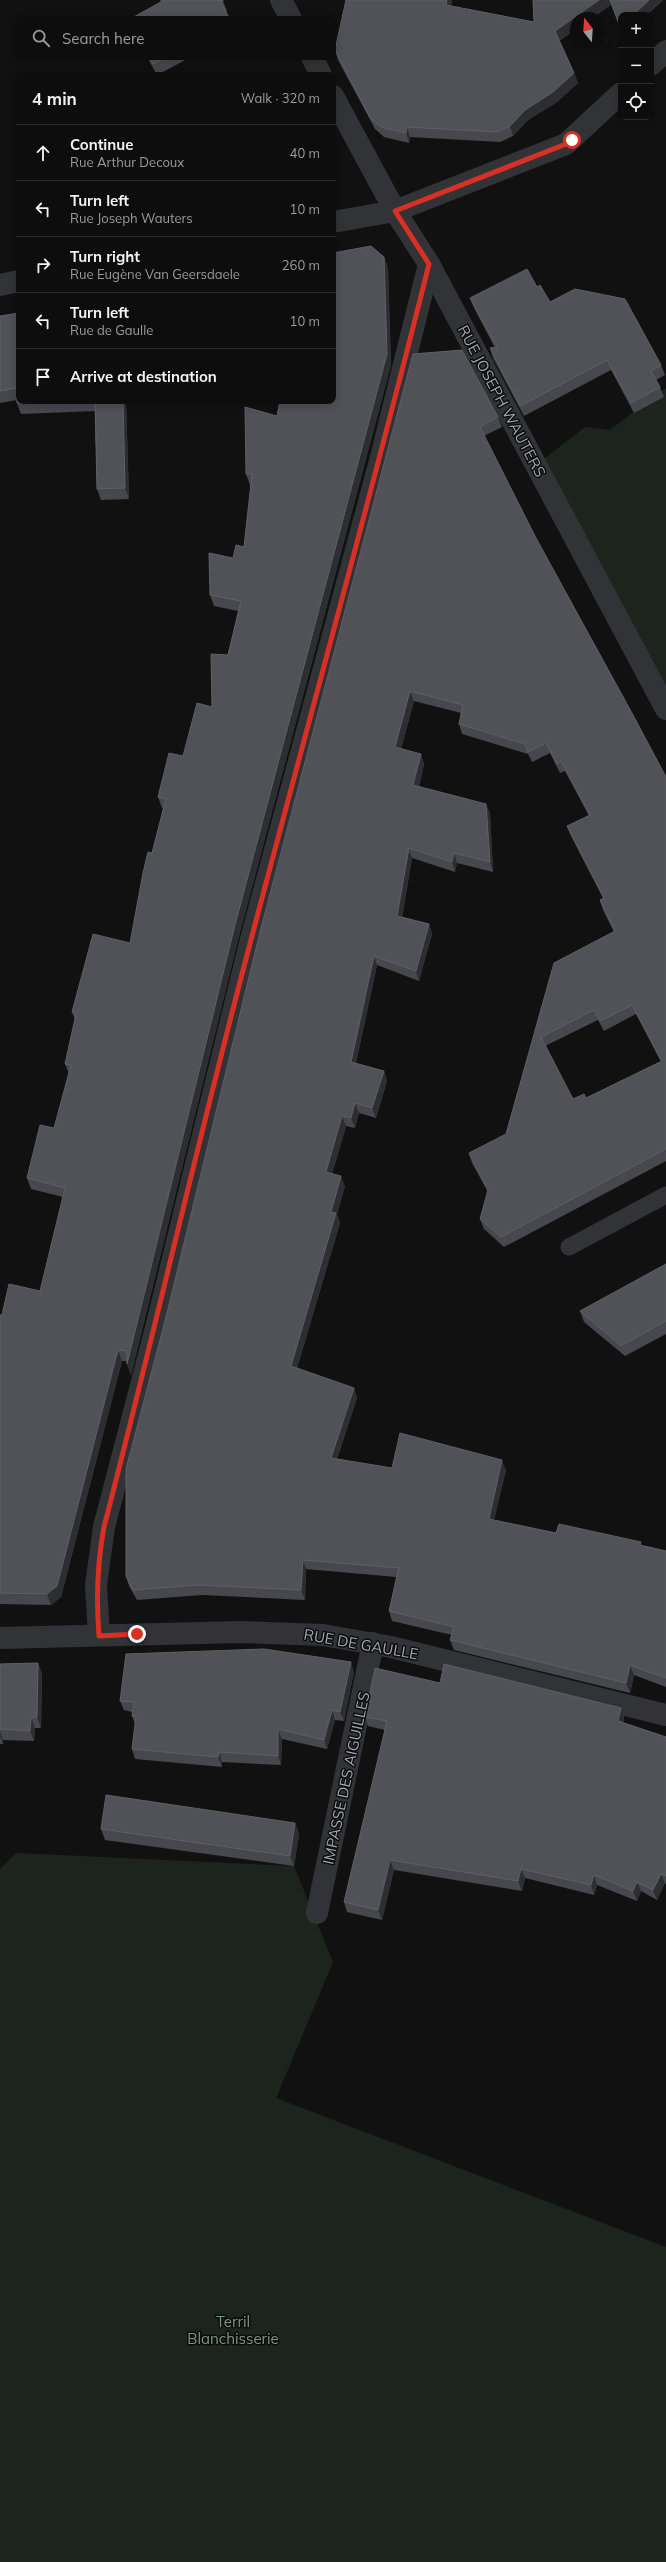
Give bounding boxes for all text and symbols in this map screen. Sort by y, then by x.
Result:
north arrow [570,12,606,48]
map controls [618,12,654,120]
button: + [618,12,654,48]
search box [16,16,336,60]
icon: search [30,27,52,49]
text: Search here [62,29,144,48]
button: − [618,48,654,84]
button: locate [618,84,654,120]
text: 4 min [32,88,77,109]
text: Walk · 320 m [241,90,320,106]
route start [563,131,581,149]
text: Continue [70,135,133,154]
icon: ahead [32,142,54,164]
text: 40 m [290,145,320,161]
text: Rue Arthur Decoux [70,154,184,170]
text: Turn left [70,191,129,210]
icon: left [32,198,54,220]
text: 10 m [290,201,320,217]
text: Rue Joseph Wauters [70,210,193,226]
text: Turn right [70,247,140,266]
icon: right [32,254,54,276]
text: 260 m [282,257,320,273]
text: Rue Eugène Van Geersdaele [70,266,240,282]
text: Turn left [70,303,129,322]
icon: left [32,310,54,332]
text: 10 m [290,313,320,329]
text: Rue de Gaulle [70,322,153,338]
street label: RUE JOSEPH WAUTERS [454,322,550,480]
icon: arrive [32,366,54,388]
text: Arrive at destination [70,367,217,386]
route end [128,1625,146,1643]
street label: RUE DE GAULLE [302,1625,420,1663]
street label: IMPASSE DES AIGUILLES [318,1690,374,1866]
park label: Terril Blanchisserie [187,2312,279,2348]

